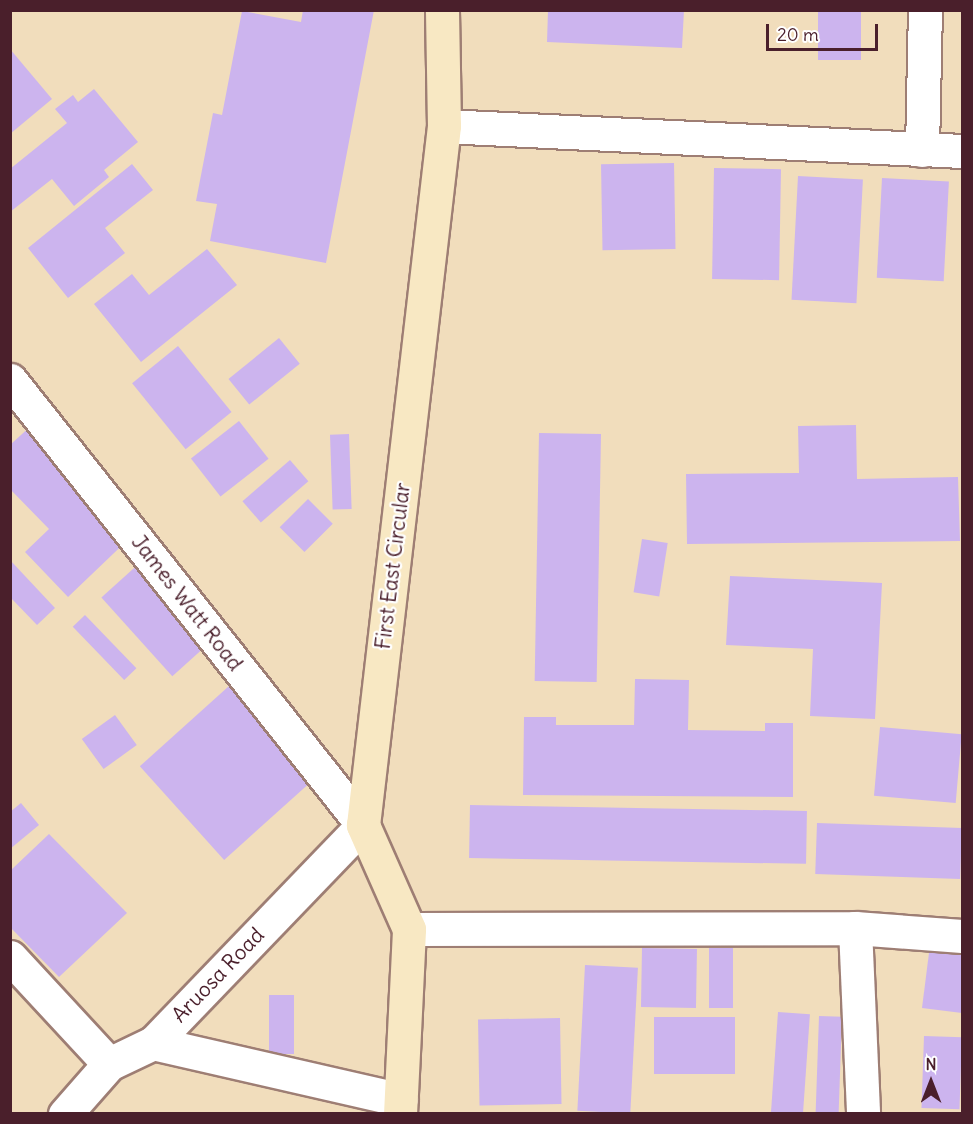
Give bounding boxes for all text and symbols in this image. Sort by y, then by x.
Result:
scale bar [769,12,882,50]
text: 20 m [777,23,819,46]
street label: First East Circular [370,481,416,651]
street label: James Watt Road [126,530,248,676]
street label: Aruosa Road [167,922,269,1028]
north arrow [901,1052,961,1112]
text: N [925,1054,937,1074]

